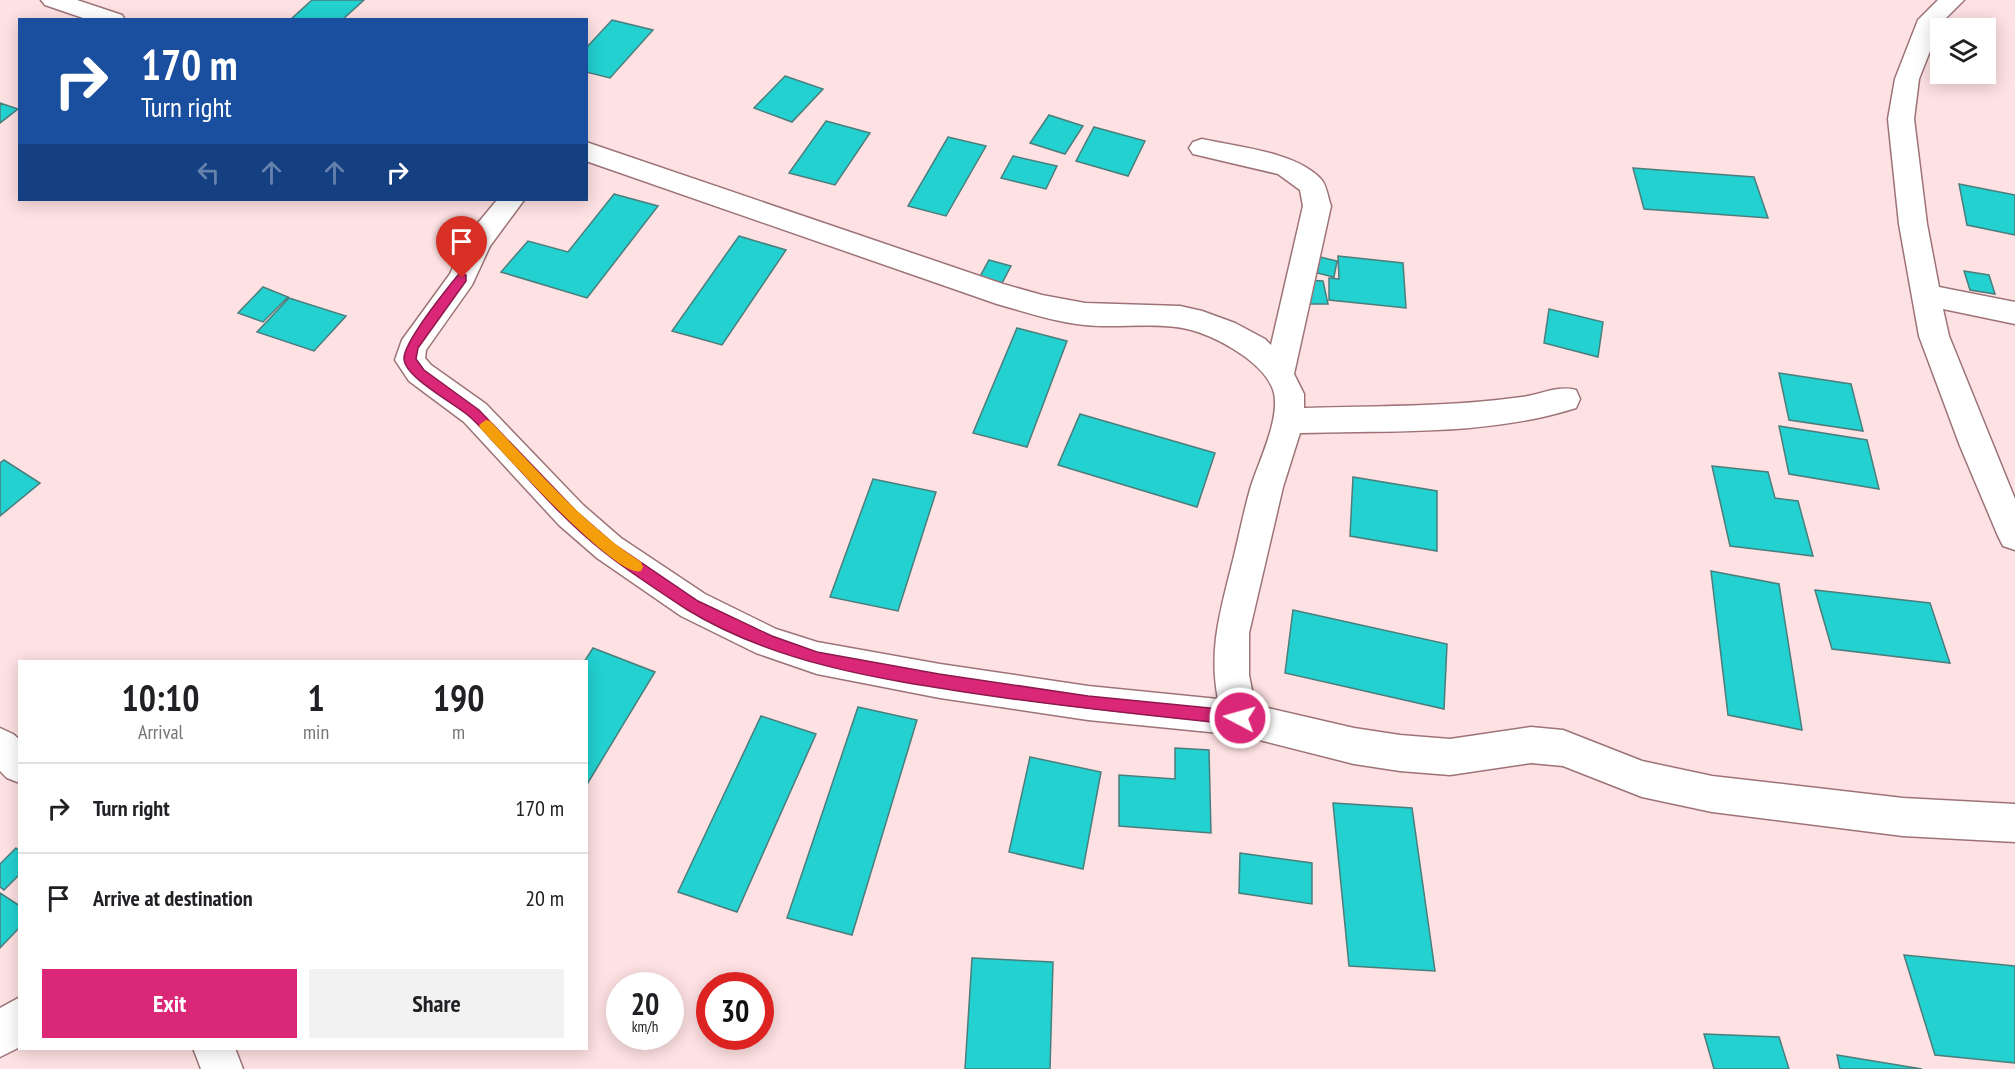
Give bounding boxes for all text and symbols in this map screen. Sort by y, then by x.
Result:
map controls [1930,18,1996,84]
button: layers [1930,18,1996,84]
text: 170 m [141,37,238,92]
icon: right [42,42,120,120]
text: Turn right [141,90,232,124]
icon: left [192,156,225,189]
icon: ahead [255,156,288,189]
icon: ahead [318,156,351,189]
icon: right [381,156,414,189]
pin [436,216,487,278]
icon: arrive [445,225,478,258]
text: 10:10 [122,674,199,721]
text: 1 [307,674,325,721]
text: 190 [433,674,484,721]
position arrow [1208,686,1272,750]
text: Arrival [138,719,183,745]
text: min [303,719,329,745]
text: m [452,719,465,745]
icon: right [42,792,75,825]
text: Turn right [93,794,170,822]
text: 170 m [515,794,564,822]
icon: arrive [42,882,75,915]
text: Arrive at destination [93,884,253,912]
text: 20 m [525,884,564,912]
button: Exit [42,969,297,1038]
button: Share [309,969,564,1038]
speed limit sign: 30 [696,972,774,1050]
text: 20 [631,984,659,1023]
text: km/h [632,1017,658,1036]

